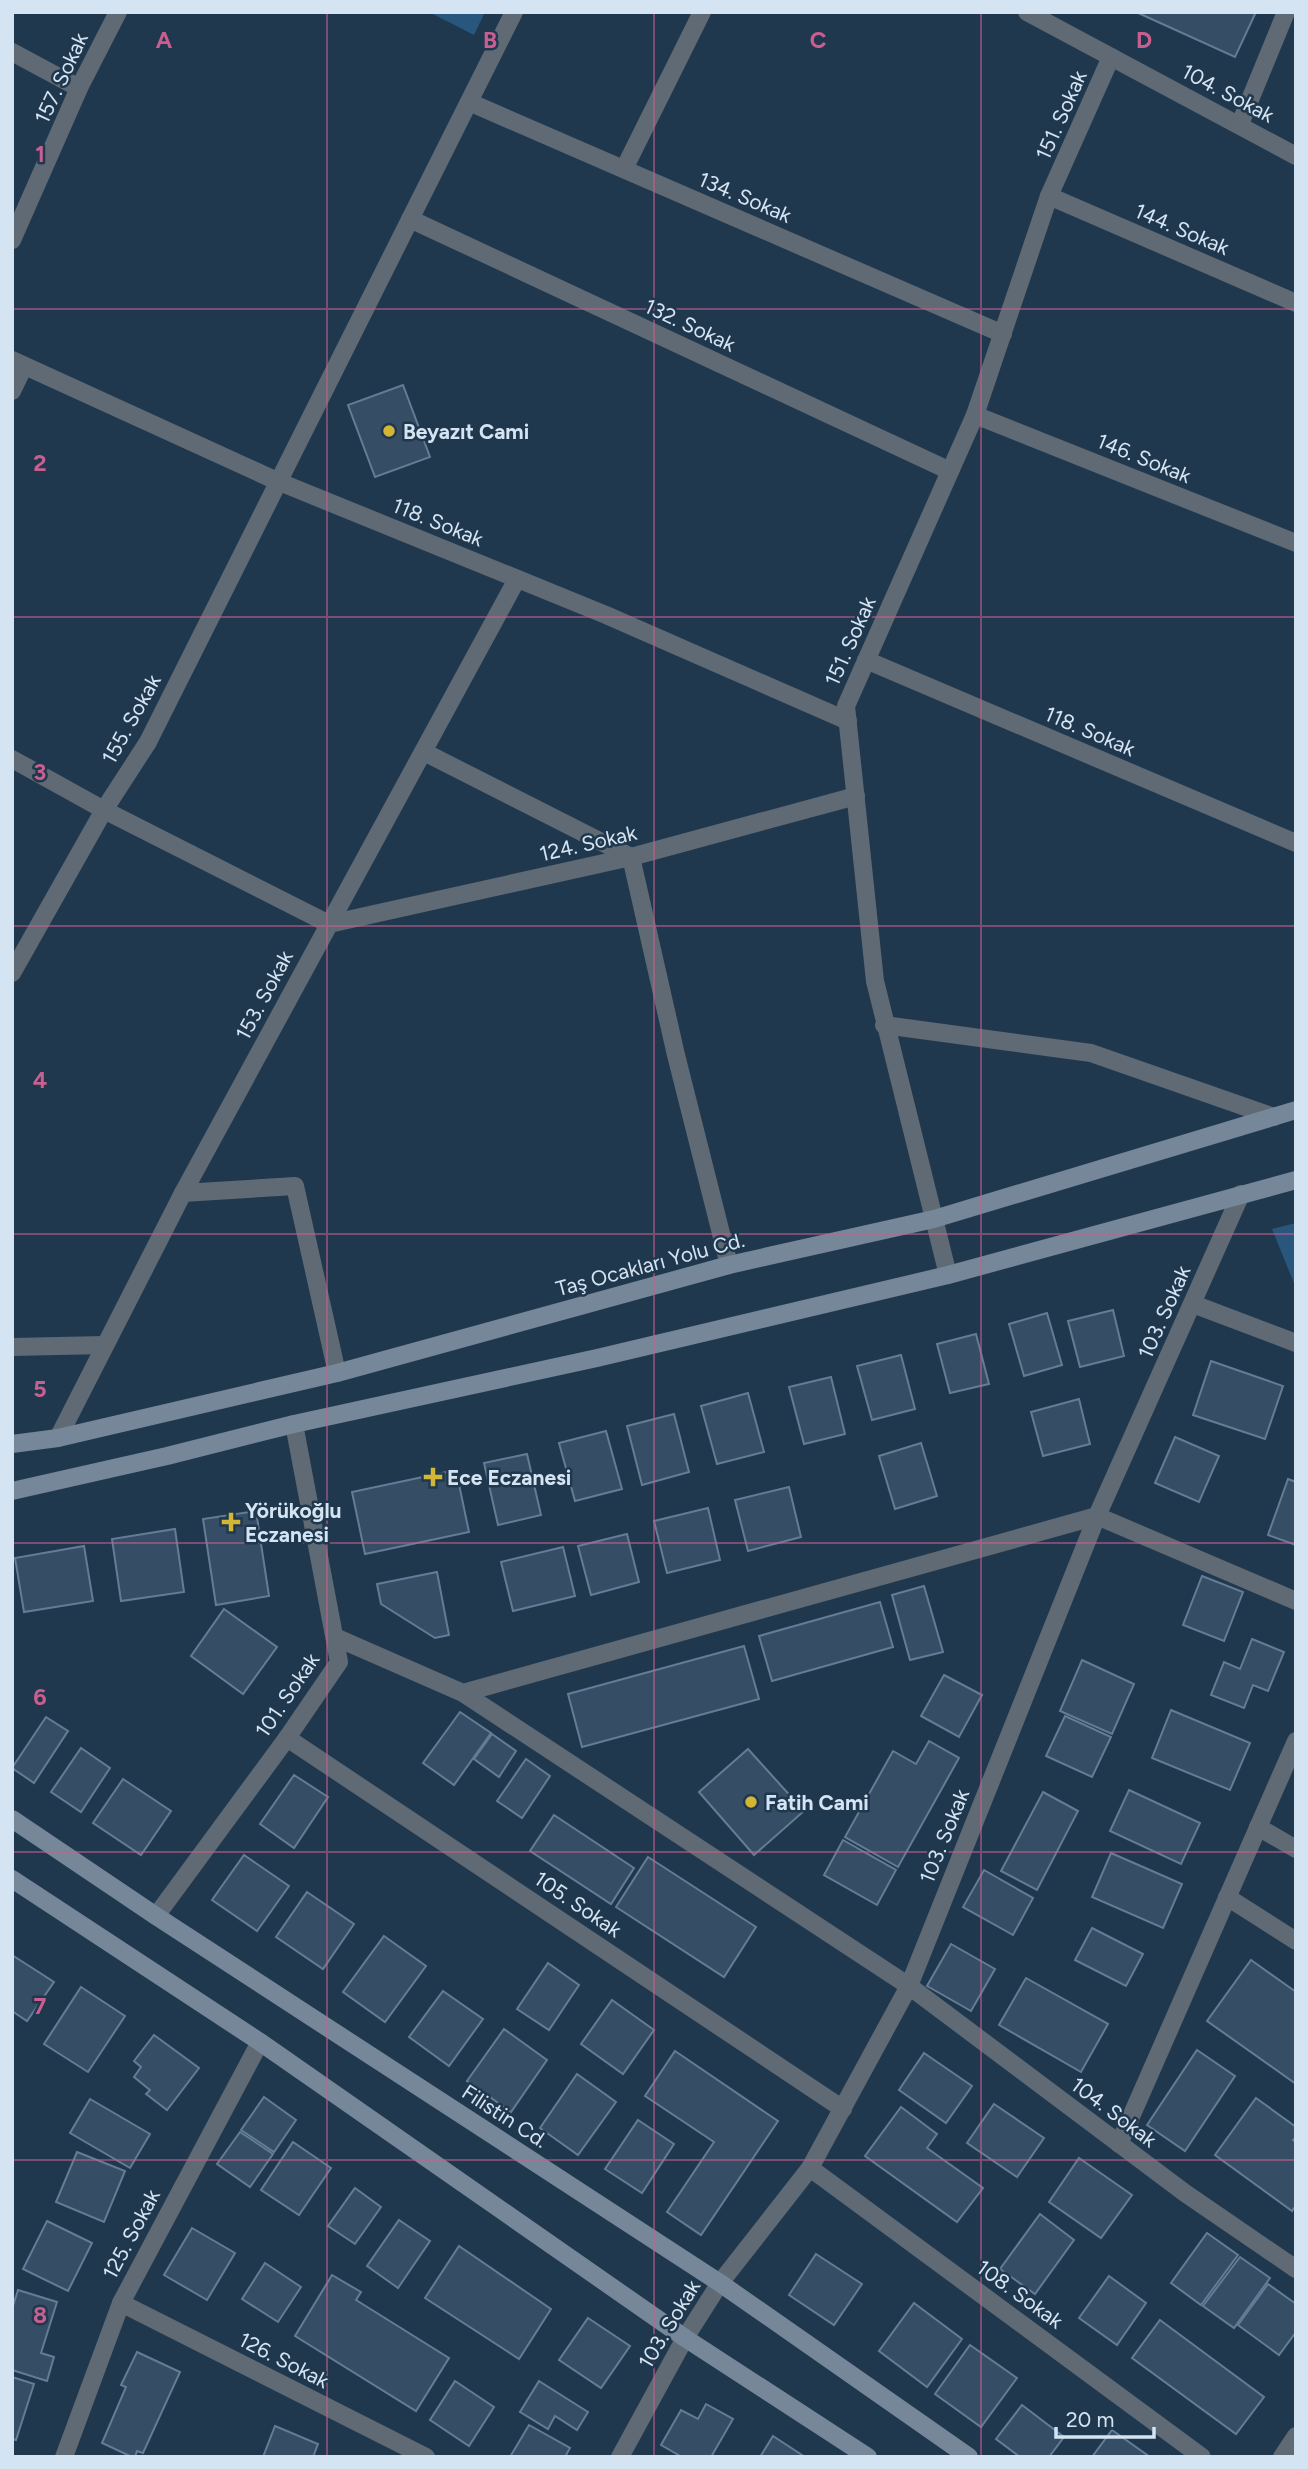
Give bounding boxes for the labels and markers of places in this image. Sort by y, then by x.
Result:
place label: Beyazıt Cami [403,419,529,444]
marker: Beyazıt Cami [381,423,397,439]
place label: Ece Eczanesi [447,1465,571,1490]
marker: Ece Eczanesi [425,1469,441,1485]
place label: Yörükoğlu Eczanesi [245,1498,342,1547]
marker: Yörükoğlu Eczanesi [223,1514,239,1530]
place label: Fatih Cami [765,1790,869,1815]
marker: Fatih Cami [743,1794,759,1810]

